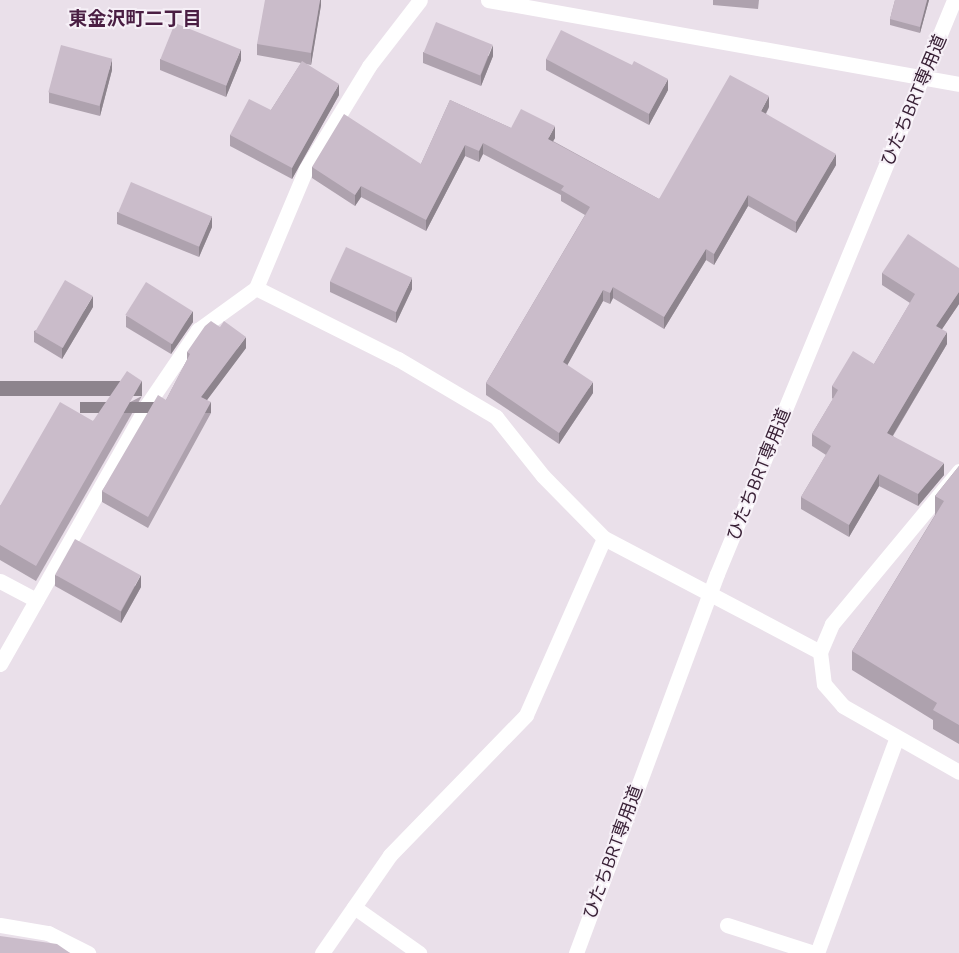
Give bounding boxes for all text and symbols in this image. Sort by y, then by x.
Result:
district label: 東金沢町二丁目 [69,8,201,30]
street label: ひたちBRT専用道 [876,31,950,169]
street label: ひたちBRT専用道 [722,405,794,543]
street label: ひたちBRT専用道 [578,782,646,922]

